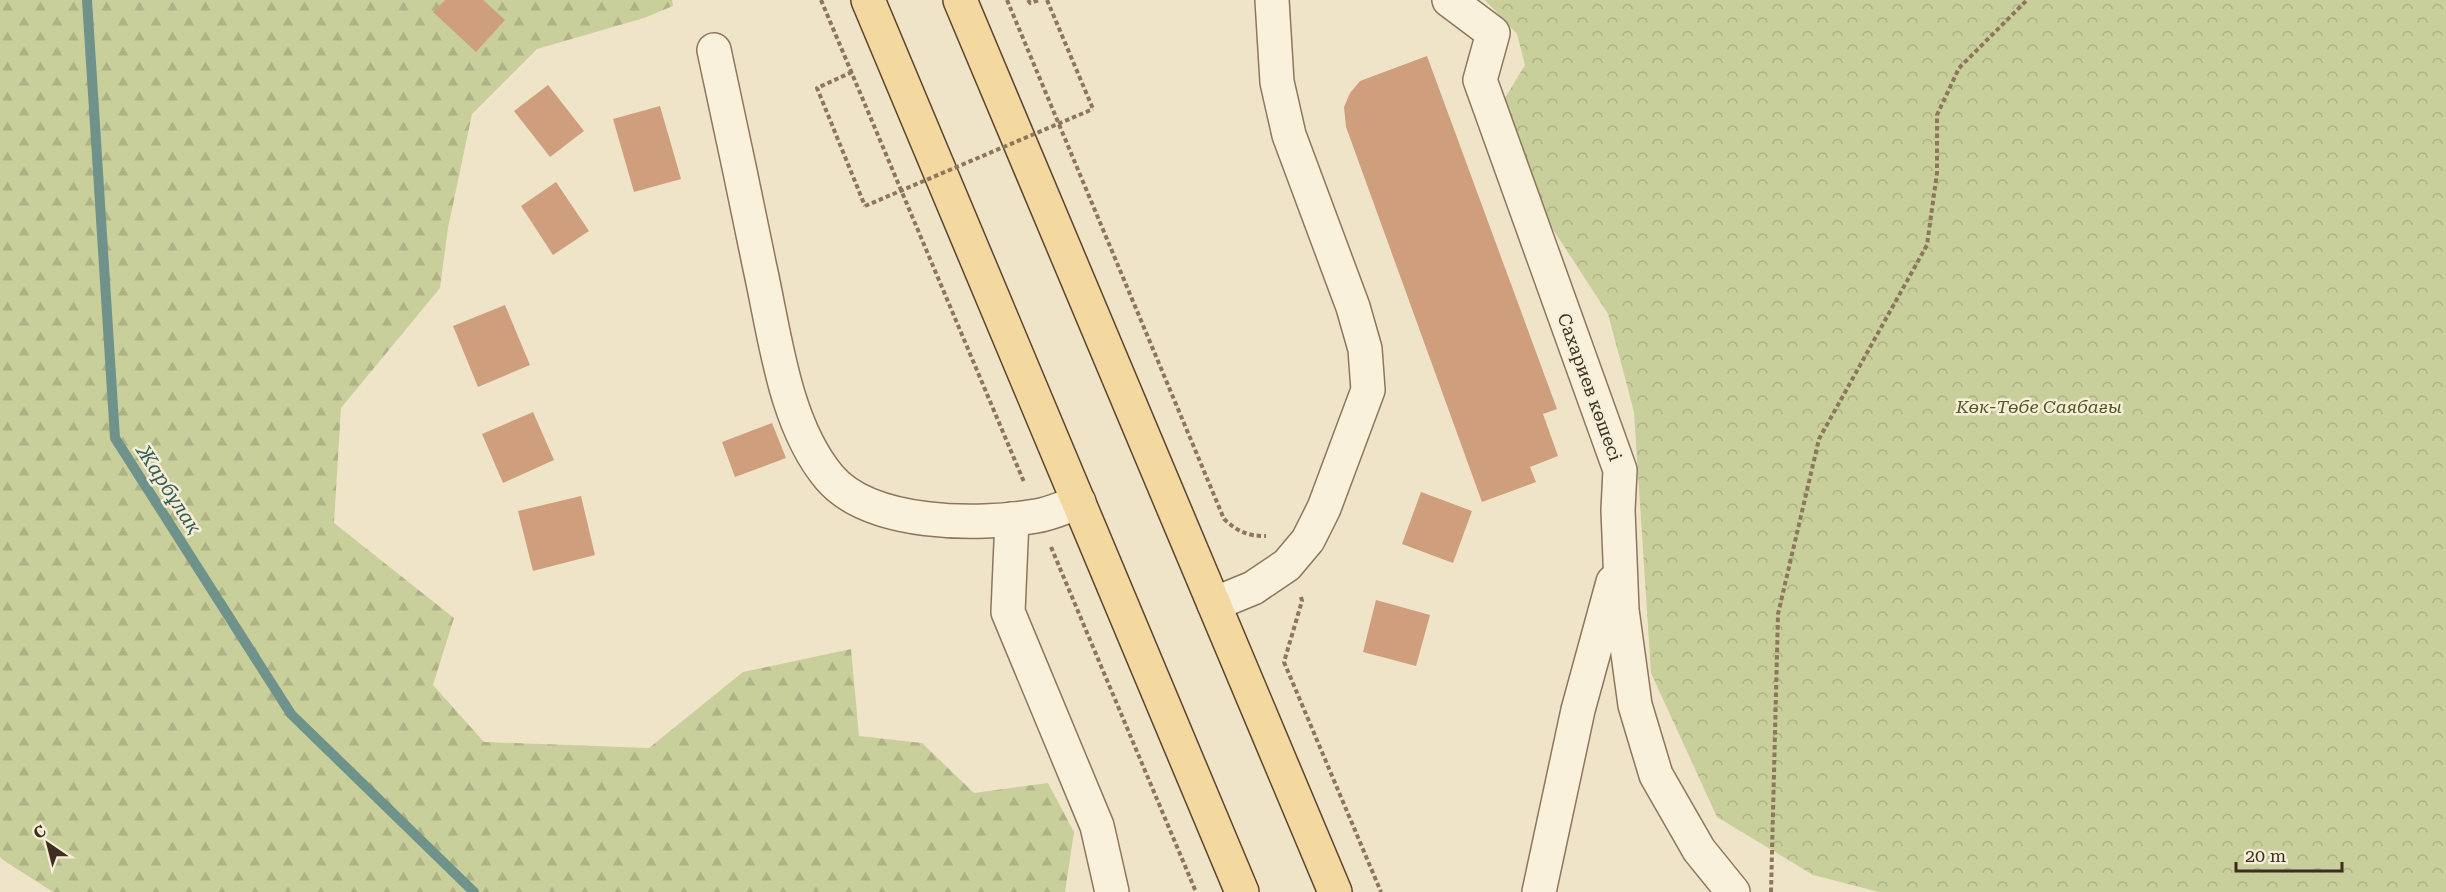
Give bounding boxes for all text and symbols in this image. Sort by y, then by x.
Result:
street label: Сахариев көшесі [1553,310,1627,464]
park label: Көк-Төбе Саябағы [1955,396,2122,417]
water label: Жарбұлақ [131,439,207,539]
north arrow [18,814,78,874]
text: С [30,821,50,843]
scale bar [2236,835,2342,873]
text: 20 m [2245,845,2286,866]

